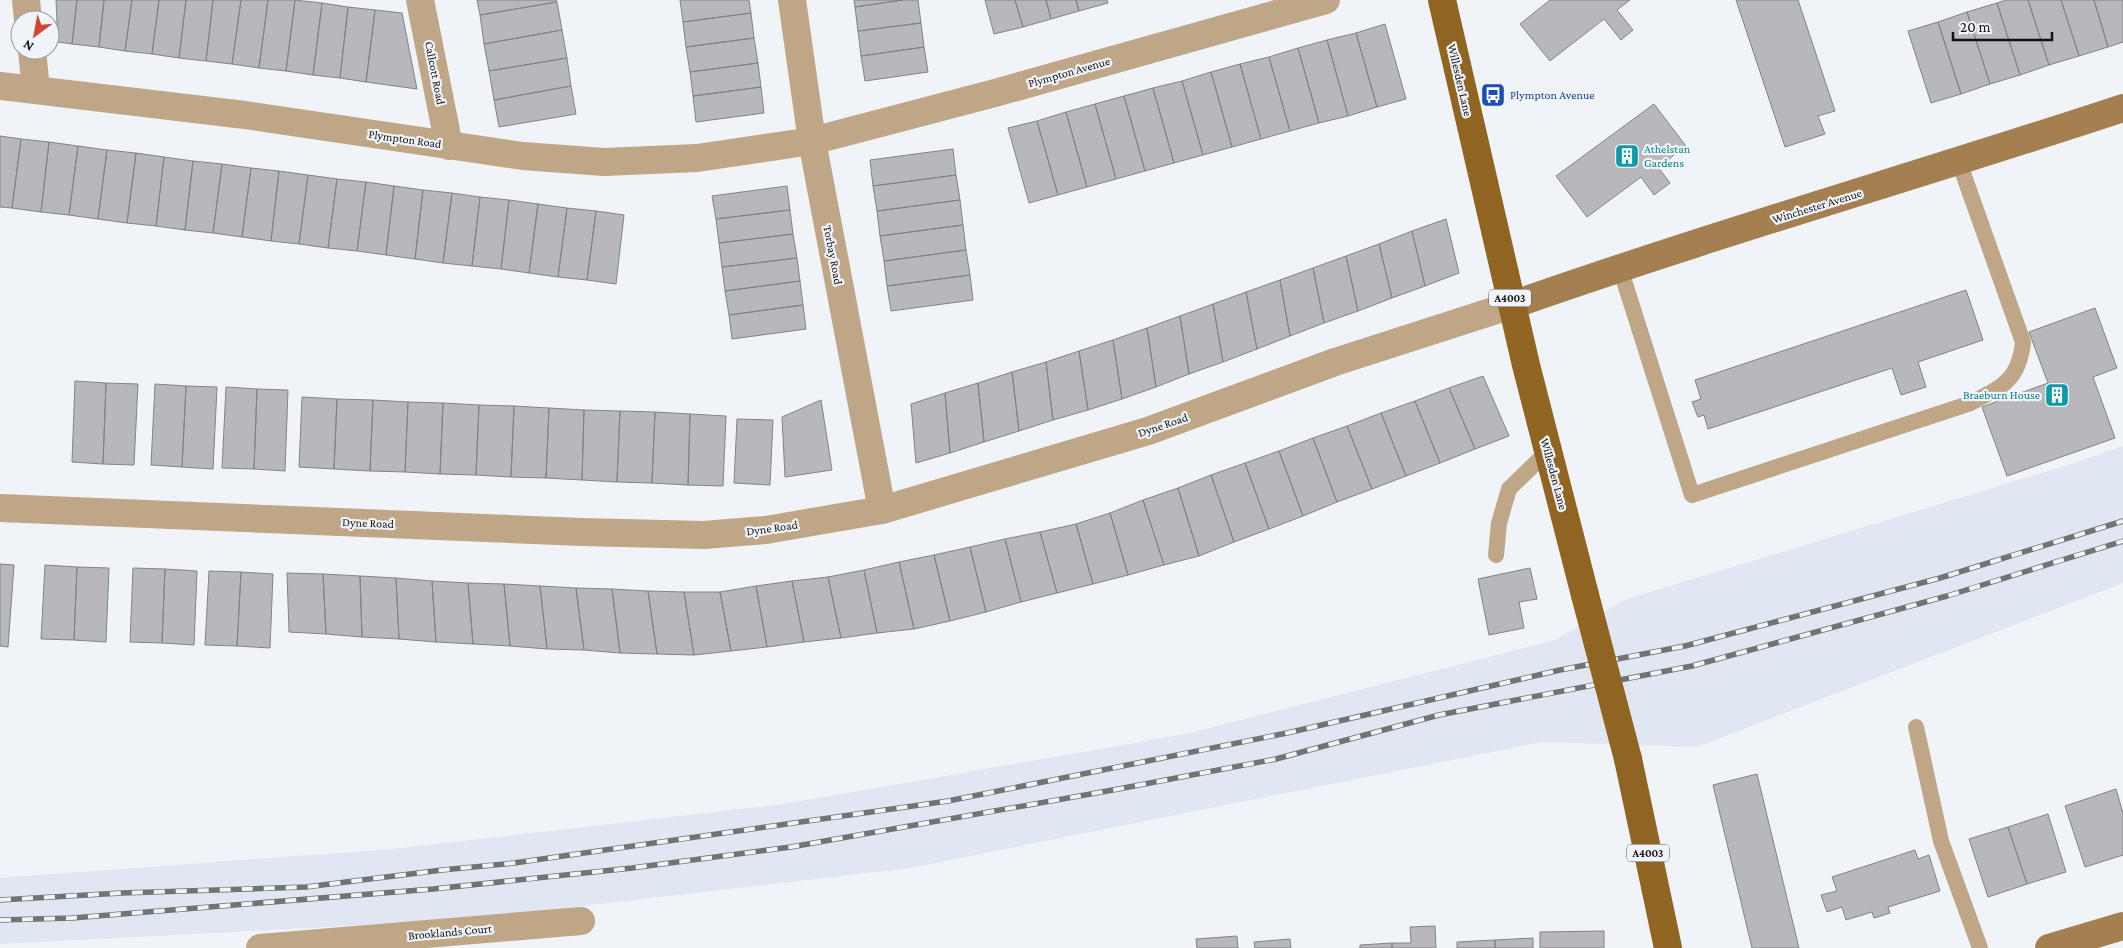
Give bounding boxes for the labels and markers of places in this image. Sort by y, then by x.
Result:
bus stop icon: Plympton Avenue [1480,82,1506,108]
place label: Plympton Avenue [1510,88,1595,102]
place label: Athelstan Gardens [1644,142,1691,170]
building icon: Athelstan Gardens [1614,143,1640,169]
building icon: Braeburn House [2044,382,2070,408]
place label: Braeburn House [1963,388,2040,402]

